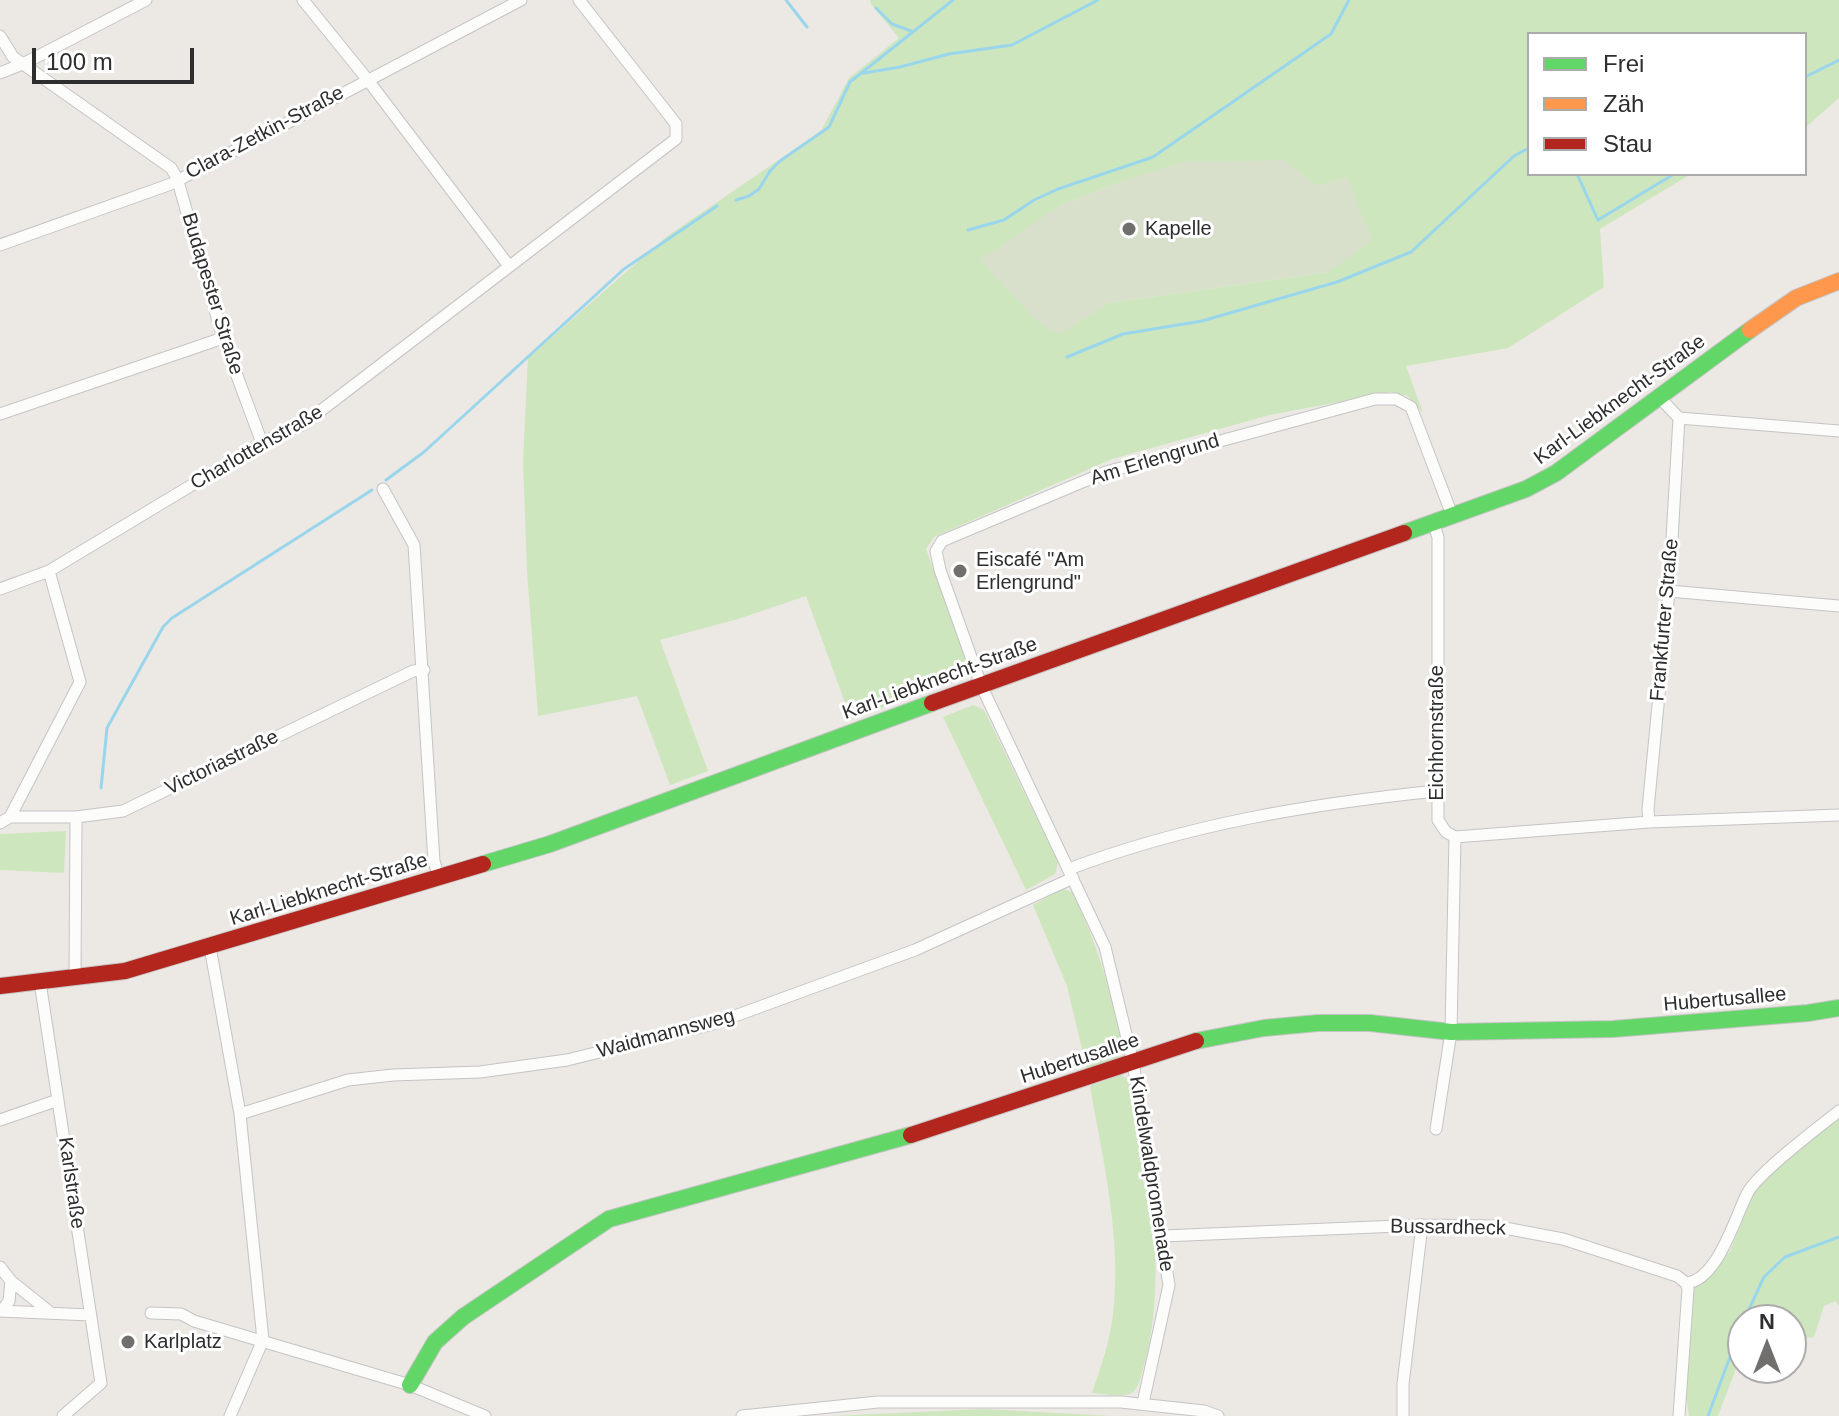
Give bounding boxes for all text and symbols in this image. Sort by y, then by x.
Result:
scale bar [36,32,198,82]
legend [1527,32,1807,176]
text: 100 m [46,48,113,75]
text: Frei [1603,50,1644,77]
street label: Clara-Zetkin-Straße [182,81,348,185]
text: Zäh [1603,90,1644,117]
text: Stau [1603,130,1652,157]
street label: Budapester Straße [176,210,248,378]
place label: Kapelle [1145,217,1212,241]
marker: Kapelle [1120,220,1138,238]
street label: Karl-Liebknecht-Straße [1530,330,1710,470]
street label: Charlottenstraße [187,400,327,496]
street label: Am Erlengrund [1088,429,1222,491]
street label: Frankfurter Straße [1646,538,1684,702]
place label: Eiscafé "Am Erlengrund" [976,548,1084,595]
marker: Eiscafé "Am Erlengrund" [951,562,969,580]
street label: Karl-Liebknecht-Straße [839,633,1041,725]
street label: Eichhornstraße [1425,665,1449,801]
street label: Victoriastraße [161,725,283,801]
street label: Karl-Liebknecht-Straße [227,848,431,932]
street label: Hubertusallee [1662,983,1788,1017]
street label: Waidmannsweg [595,1004,737,1064]
street label: Hubertusallee [1018,1029,1142,1089]
street label: Kindelwaldpromenade [1124,1074,1178,1274]
street label: Karlstraße [53,1136,89,1230]
street label: Bussardheck [1390,1215,1506,1241]
north arrow [1727,1304,1807,1384]
text: N [1759,1309,1775,1334]
place label: Karlplatz [144,1330,222,1354]
marker: Karlplatz [119,1333,137,1351]

